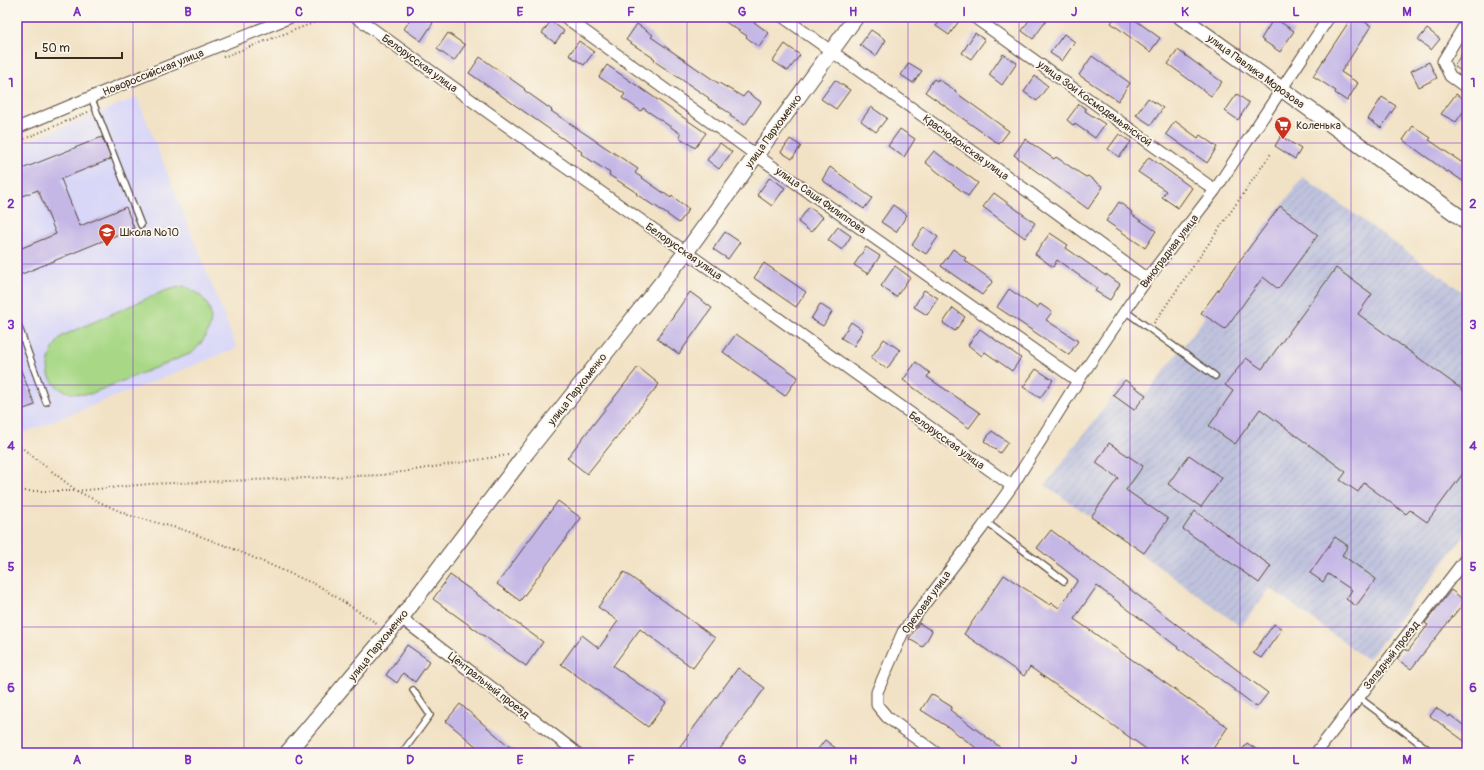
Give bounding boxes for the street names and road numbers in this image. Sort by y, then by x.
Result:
street label: улица Павлика Морозова [1204,31,1307,111]
street label: Белорусская улица [379,32,460,95]
street label: Новороссийская улица [101,46,206,99]
street label: улица Зои Космодемьянской [1034,57,1154,149]
street label: улица Пархоменко [742,92,805,171]
street label: Краснодонская улица [920,112,1011,183]
street label: улица Саши Филиппова [772,164,868,237]
street label: Виноградная улица [1138,212,1201,291]
street label: Белорусская улица [643,220,725,283]
street label: улица Пархоменко [545,351,610,429]
street label: Белорусская улица [906,409,987,472]
street label: Ореховая улица [899,568,954,636]
street label: улица Пархоменко [345,607,411,684]
street label: Западный проезд [1361,618,1422,692]
street label: Центральный проезд [445,650,532,721]

